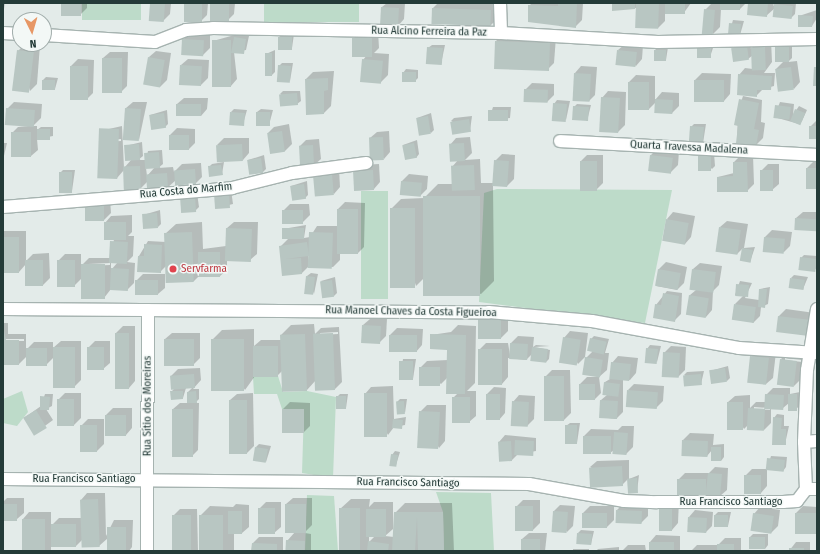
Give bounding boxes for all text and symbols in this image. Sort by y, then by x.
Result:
north arrow [12,12,52,52]
street label: Rua Alcino Ferreira da Paz [371,24,487,40]
text: N [29,37,37,50]
street label: Quarta Travessa Madalena [630,138,748,158]
street label: Rua Costa do Marfim [139,180,233,202]
place label: Servfarma [181,262,227,276]
marker: Servfarma [168,264,178,274]
street label: Rua Manoel Chaves da Costa Figueiroa [325,304,497,320]
street label: Rua Sítio dos Moreiras [141,356,155,456]
street label: Rua Francisco Santiago [33,472,135,486]
street label: Rua Francisco Santiago [356,476,460,490]
street label: Rua Francisco Santiago [680,495,782,509]

